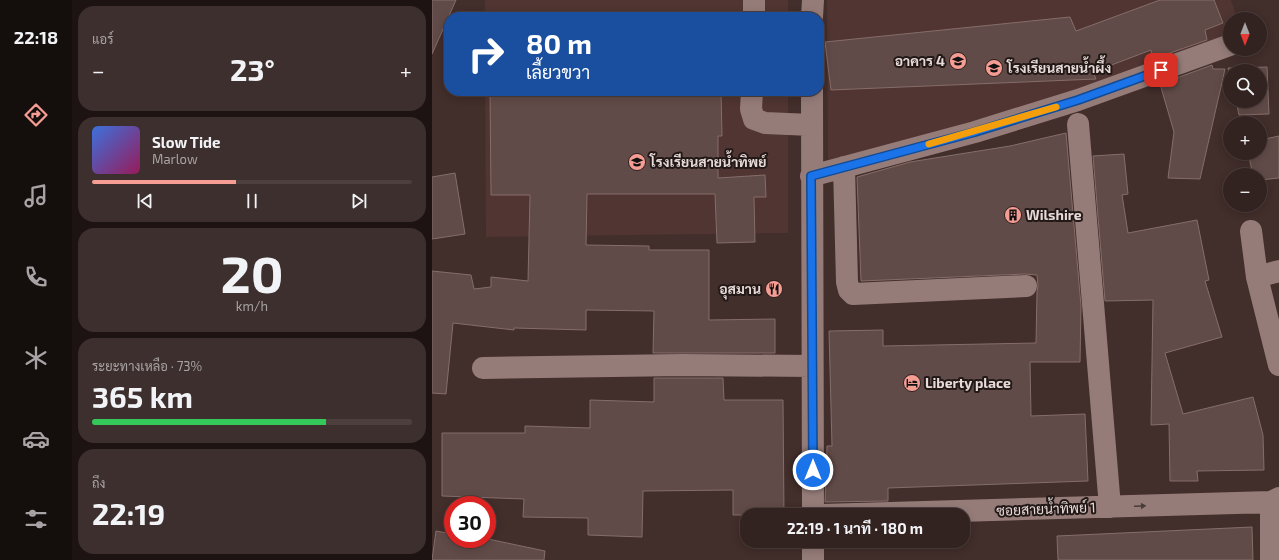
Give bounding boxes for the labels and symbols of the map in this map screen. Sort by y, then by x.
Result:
north arrow [1223,12,1267,56]
school or university icon: อาคาร 4 [948,51,968,71]
place label: อาคาร 4 [895,52,945,69]
pin [1144,53,1178,87]
place label: โรงเรียนสายน้ำผึ้ง [1006,55,1111,76]
school or university icon: โรงเรียนสายน้ำผึ้ง [984,58,1004,78]
place label: โรงเรียนสายน้ำทิพย์ [649,150,767,170]
school or university icon: โรงเรียนสายน้ำทิพย์ [627,152,647,172]
building icon: Wilshire [1003,205,1023,225]
place label: Wilshire [1026,206,1082,223]
restaurant icon: อุสมาน [764,279,784,299]
place label: อุสมาน [719,280,761,300]
hotel icon: Liberty place [902,373,922,393]
place label: Liberty place [925,374,1011,391]
position arrow [792,449,834,491]
street label: ซอยสายน้ำทิพย์ 1 [996,495,1096,519]
speed limit sign: 30 [444,496,496,548]
one-way arrow [1134,503,1147,509]

